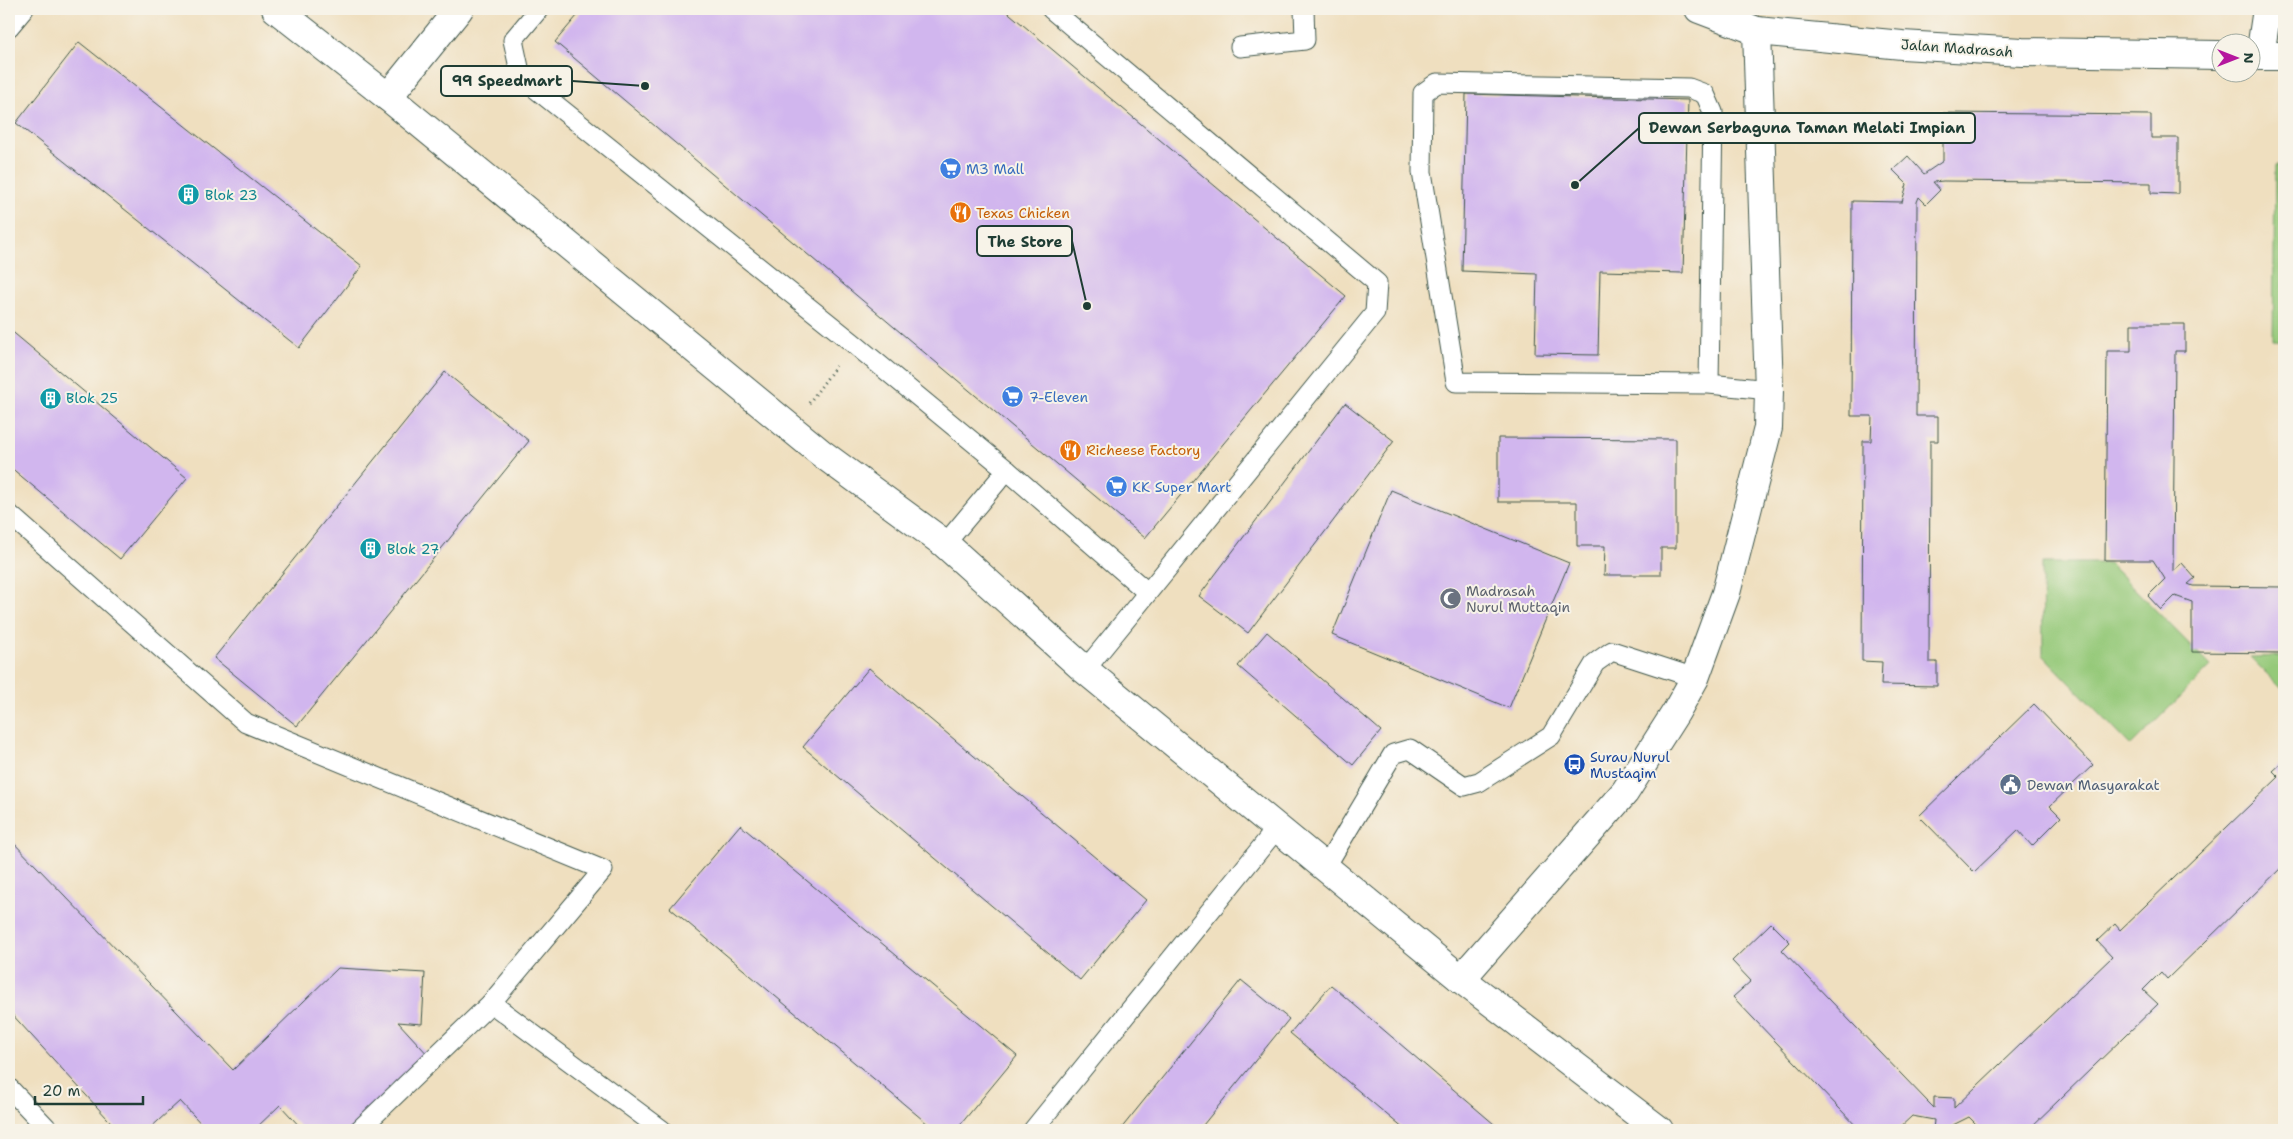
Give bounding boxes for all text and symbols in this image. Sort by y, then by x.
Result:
north arrow [2210,32,2260,82]
street label: Jalan Madrasah [1900,35,2014,61]
text: N [2240,52,2258,64]
callout: 99 Speedmart [441,66,572,96]
text: 99 Speedmart [452,71,562,91]
callout: Dewan Serbaguna Taman Melati Impian [1639,113,1975,143]
text: Dewan Serbaguna Taman Melati Impian [1649,118,1965,138]
supermarket icon: M3 Mall [938,157,962,181]
place label: M3 Mall [966,160,1025,178]
building icon: Blok 23 [177,183,201,207]
place label: Blok 23 [205,186,258,204]
restaurant icon: Texas Chicken [948,201,972,225]
place label: Texas Chicken [976,204,1070,222]
callout: The Store [977,226,1072,256]
text: The Store [987,232,1063,252]
supermarket icon: 7-Eleven [1001,385,1025,409]
building icon: Blok 25 [38,386,62,410]
place label: 7-Eleven [1029,388,1088,406]
place label: Blok 25 [66,389,118,407]
restaurant icon: Richeese Factory [1058,438,1082,462]
place label: Richeese Factory [1086,441,1200,459]
supermarket icon: KK Super Mart [1104,475,1128,499]
place label: KK Super Mart [1132,478,1231,496]
building icon: Blok 27 [359,537,383,561]
place label: Blok 27 [387,540,439,558]
place label: Madrasah Nurul Muttaqin [1466,582,1571,616]
mosque icon: Madrasah Nurul Muttaqin [1438,587,1462,611]
place label: Surau Nurul Mustaqim [1590,748,1670,782]
bus stop icon: Surau Nurul Mustaqim [1562,753,1586,777]
public building icon: Dewan Masyarakat [1999,773,2023,797]
place label: Dewan Masyarakat [2027,776,2160,794]
scale bar [35,1074,142,1106]
text: 20 m [42,1081,81,1101]

